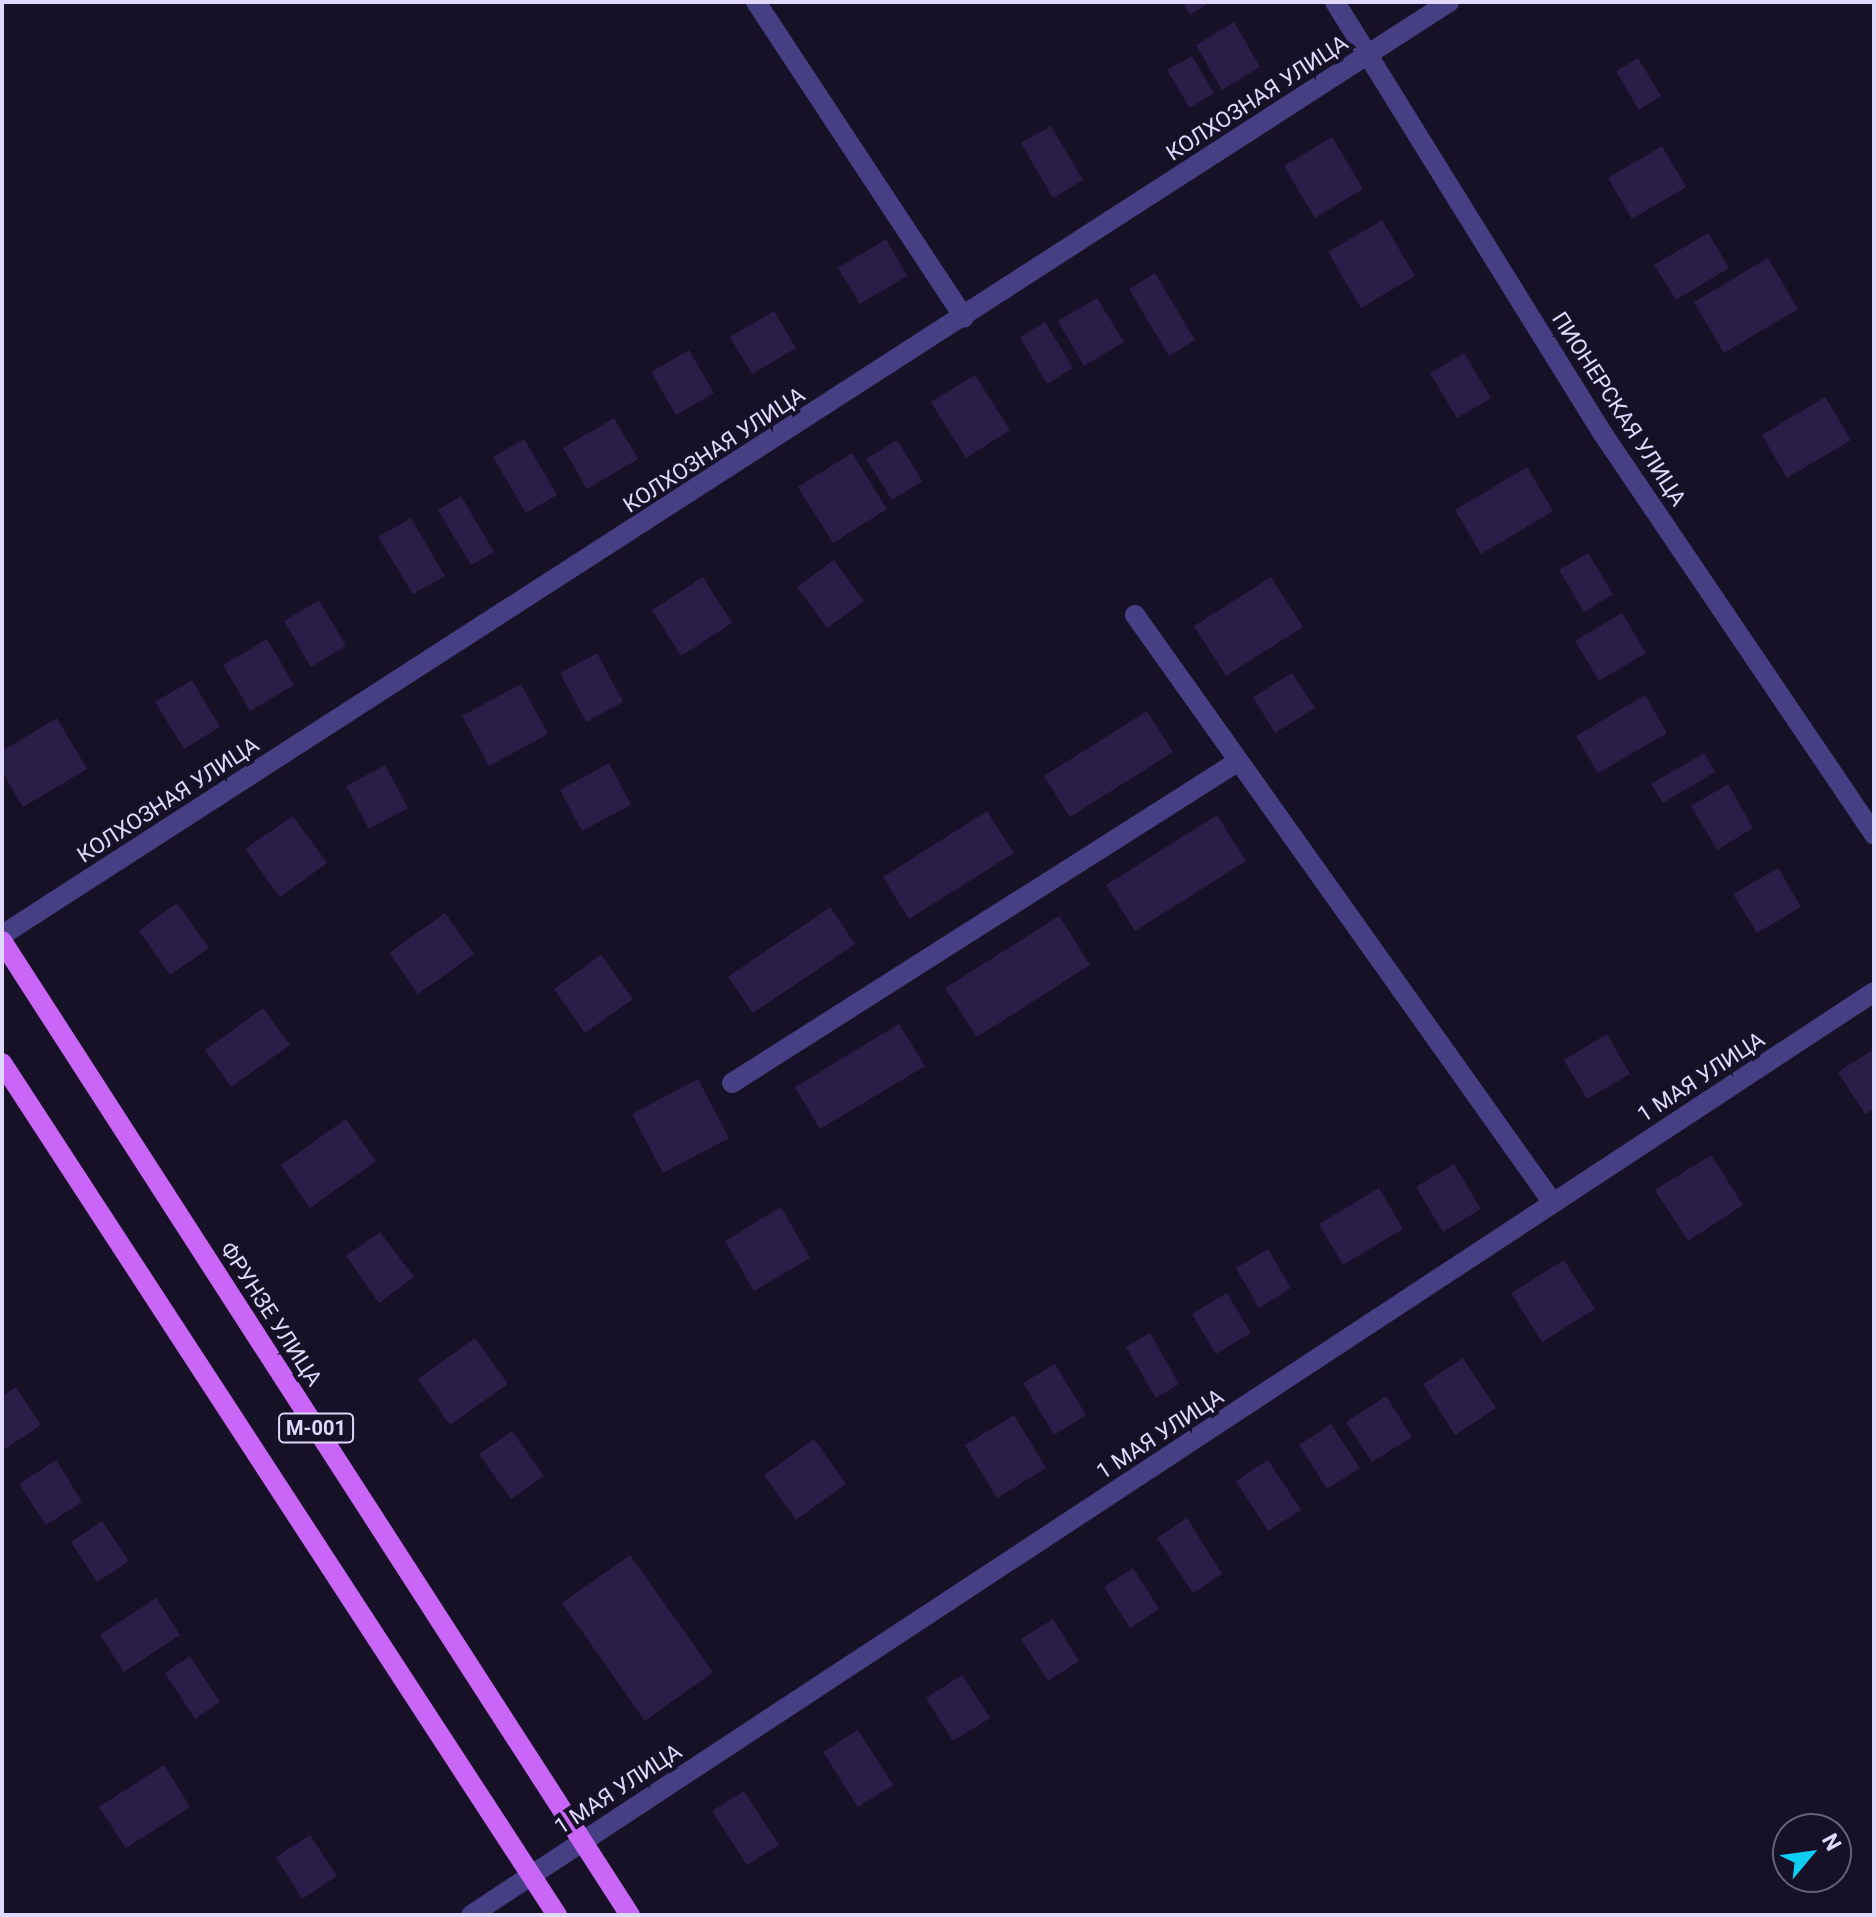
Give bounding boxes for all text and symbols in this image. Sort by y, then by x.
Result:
street label: КОЛХОЗНАЯ УЛИЦА [1161,29,1353,167]
street label: ПИОНЕРСКАЯ УЛИЦА [1546,307,1692,511]
street label: КОЛХОЗНАЯ УЛИЦА [618,381,810,519]
street label: КОЛХОЗНАЯ УЛИЦА [72,731,264,869]
street label: 1 МАЯ УЛИЦА [1633,1026,1769,1128]
street label: ФРУНЗЕ УЛИЦА [215,1237,327,1391]
street label: 1 МАЯ УЛИЦА [1092,1383,1228,1485]
road number: M-001 [278,1412,354,1444]
street label: 1 МАЯ УЛИЦА [550,1738,686,1840]
north arrow [1772,1813,1852,1893]
text: N [1817,1829,1846,1855]

